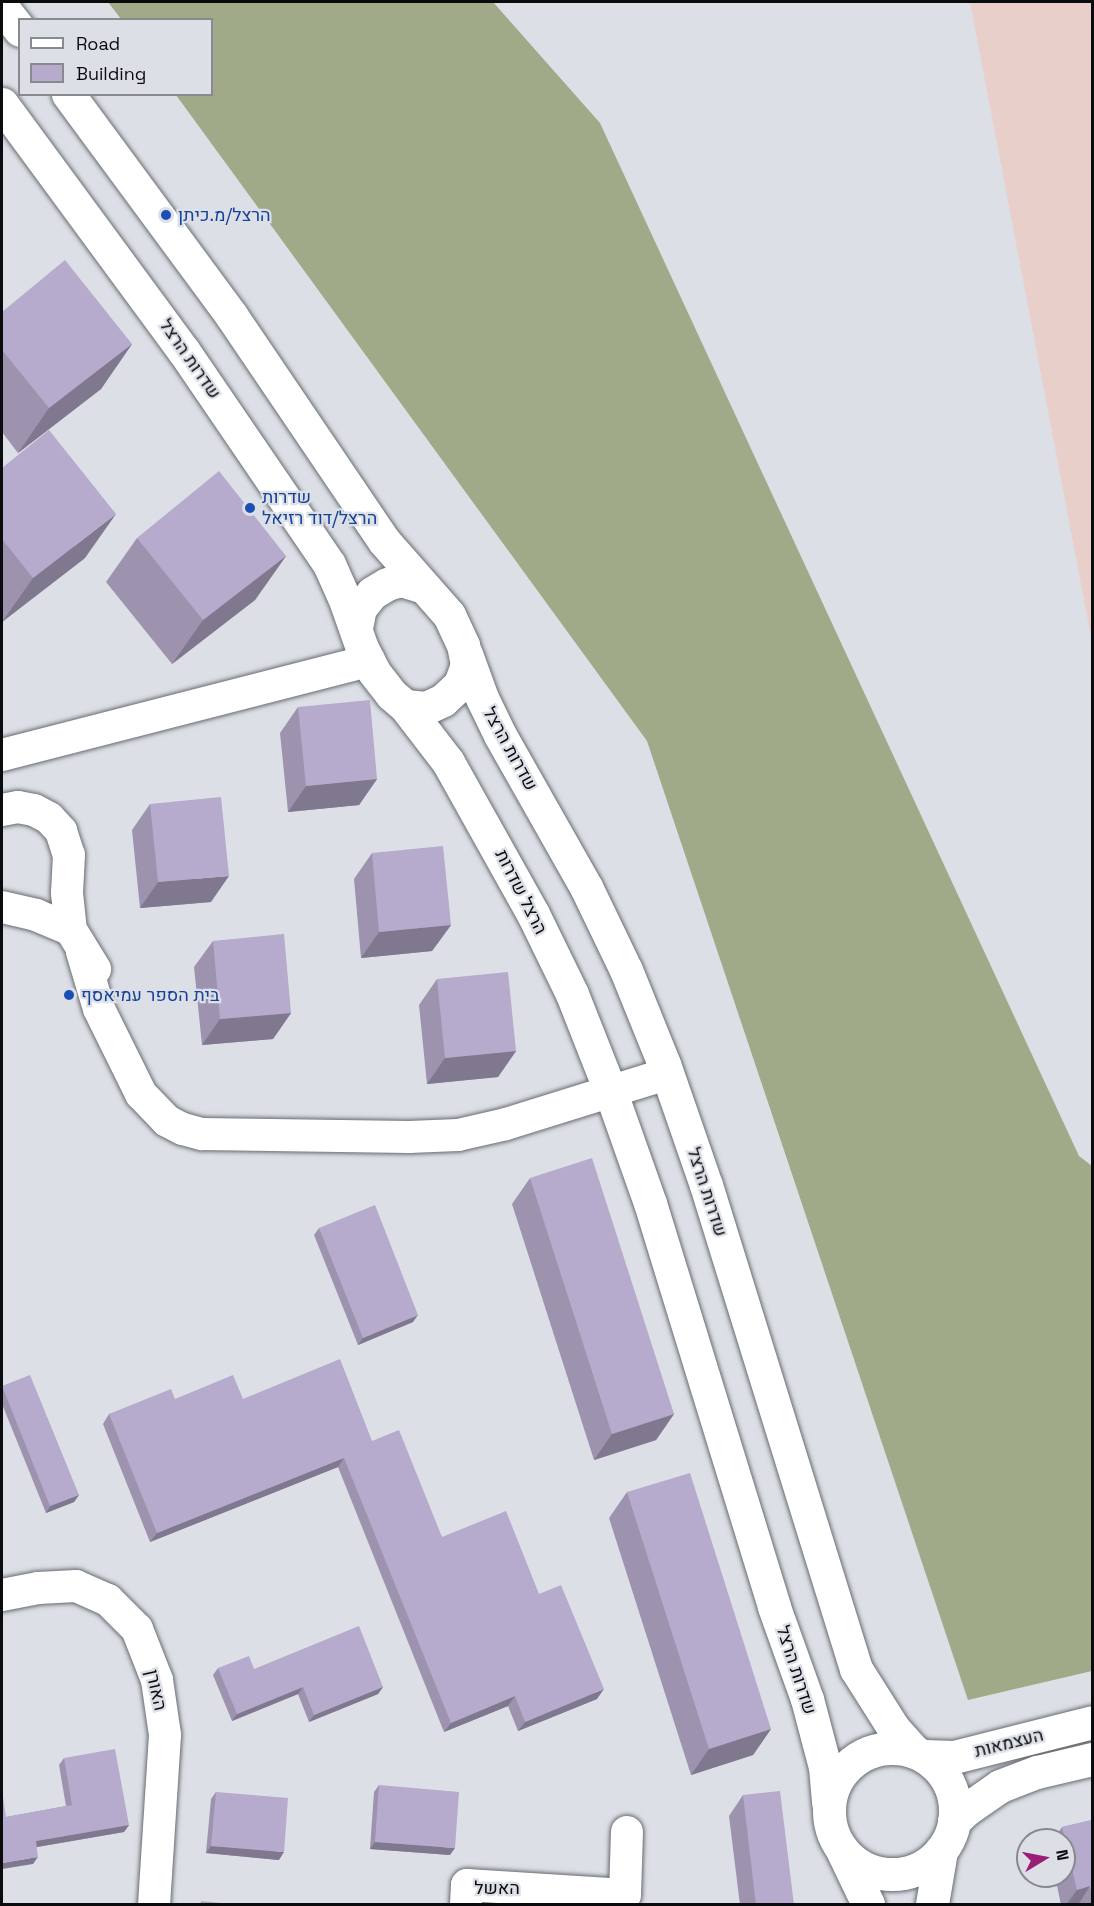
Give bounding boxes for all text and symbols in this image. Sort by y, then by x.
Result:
legend [18,18,213,96]
text: Road [76,32,120,55]
text: Building [76,62,146,85]
place label: הרצל/מ.כיתן [178,204,271,226]
marker: הרצל/מ.כיתן [159,208,173,222]
street label: שדרות הרצל [155,315,225,403]
place label: שדרות הרצל/דוד רזיאל [262,487,377,530]
marker: שדרות הרצל/דוד רזיאל [243,501,257,515]
street label: שדרות הרצל [478,703,542,795]
street label: הרצל שדרות [490,846,552,938]
place label: בית הספר עמיאסף [81,984,220,1006]
marker: בית הספר עמיאסף [62,988,76,1002]
street label: שדרות הרצל [682,1145,732,1239]
street label: שדרות הרצל [771,1623,821,1717]
street label: האורן [141,1667,171,1713]
street label: העצמאות [972,1724,1046,1762]
north arrow [1016,1828,1076,1888]
text: N [1051,1848,1074,1862]
street label: האשל [474,1877,520,1899]

